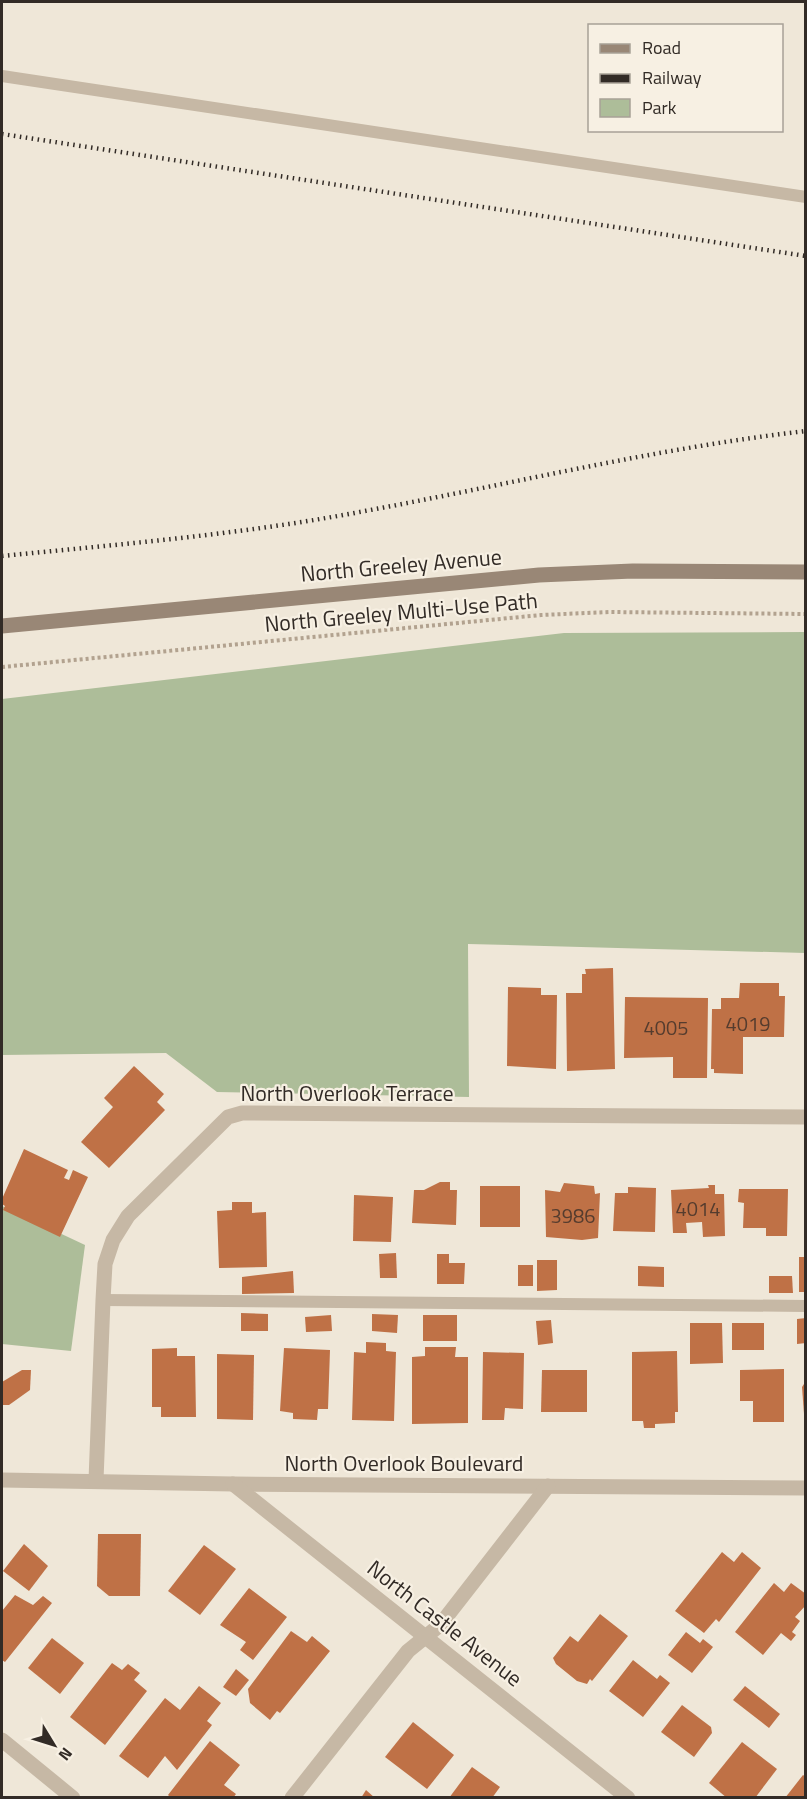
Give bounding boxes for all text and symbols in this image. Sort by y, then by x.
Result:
legend [588,24,783,132]
text: Road [642,34,681,61]
text: Railway [642,64,702,91]
text: Park [642,94,677,121]
street label: North Greeley Avenue [299,539,503,591]
street label: North Greeley Multi-Use Path [263,583,539,641]
house number: 4019 [726,1008,770,1039]
house number: 4005 [644,1012,688,1043]
street label: North Overlook Terrace [240,1076,454,1110]
house number: 4014 [676,1193,720,1224]
house number: 3986 [551,1200,595,1231]
street label: North Overlook Boulevard [285,1446,523,1480]
street label: North Castle Avenue [360,1551,530,1695]
north arrow [24,1715,84,1775]
text: N [53,1742,79,1766]

